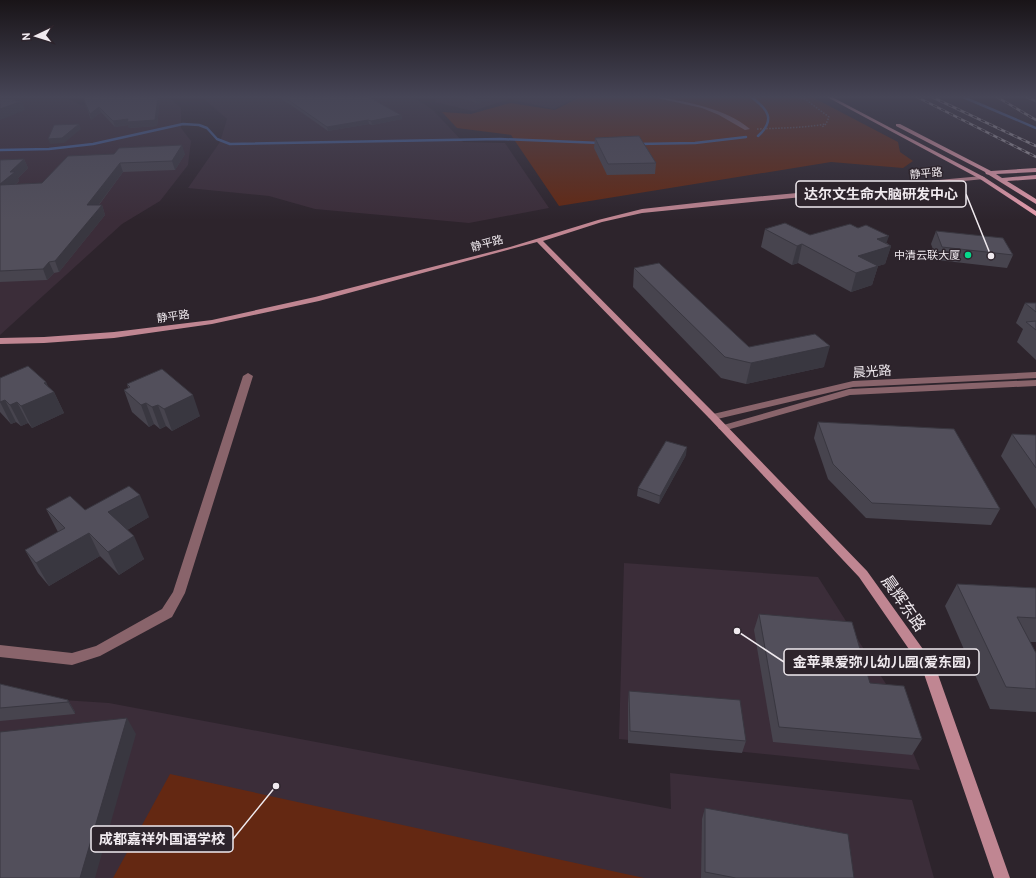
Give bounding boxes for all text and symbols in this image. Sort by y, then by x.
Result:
north arrow [16,16,56,56]
text: N [20,32,34,41]
street label: 静平路 [909,166,943,182]
callout: 达尔文生命大脑研发中心 [796,181,966,207]
text: 达尔文生命大脑研发中心 [804,186,958,204]
street label: 静平路 [470,233,505,255]
place label: 中清云联大厦 [894,249,960,263]
marker: 中清云联大厦 [963,250,973,260]
street label: 静平路 [156,308,190,326]
street label: 晨光路 [852,364,892,382]
street label: 晨辉东路 [876,572,929,636]
callout: 金苹果爱弥儿幼儿园(爱东园) [784,649,979,675]
text: 金苹果爱弥儿幼儿园(爱东园) [793,655,971,672]
callout: 成都嘉祥外国语学校 [91,826,233,852]
text: 成都嘉祥外国语学校 [99,831,225,849]

